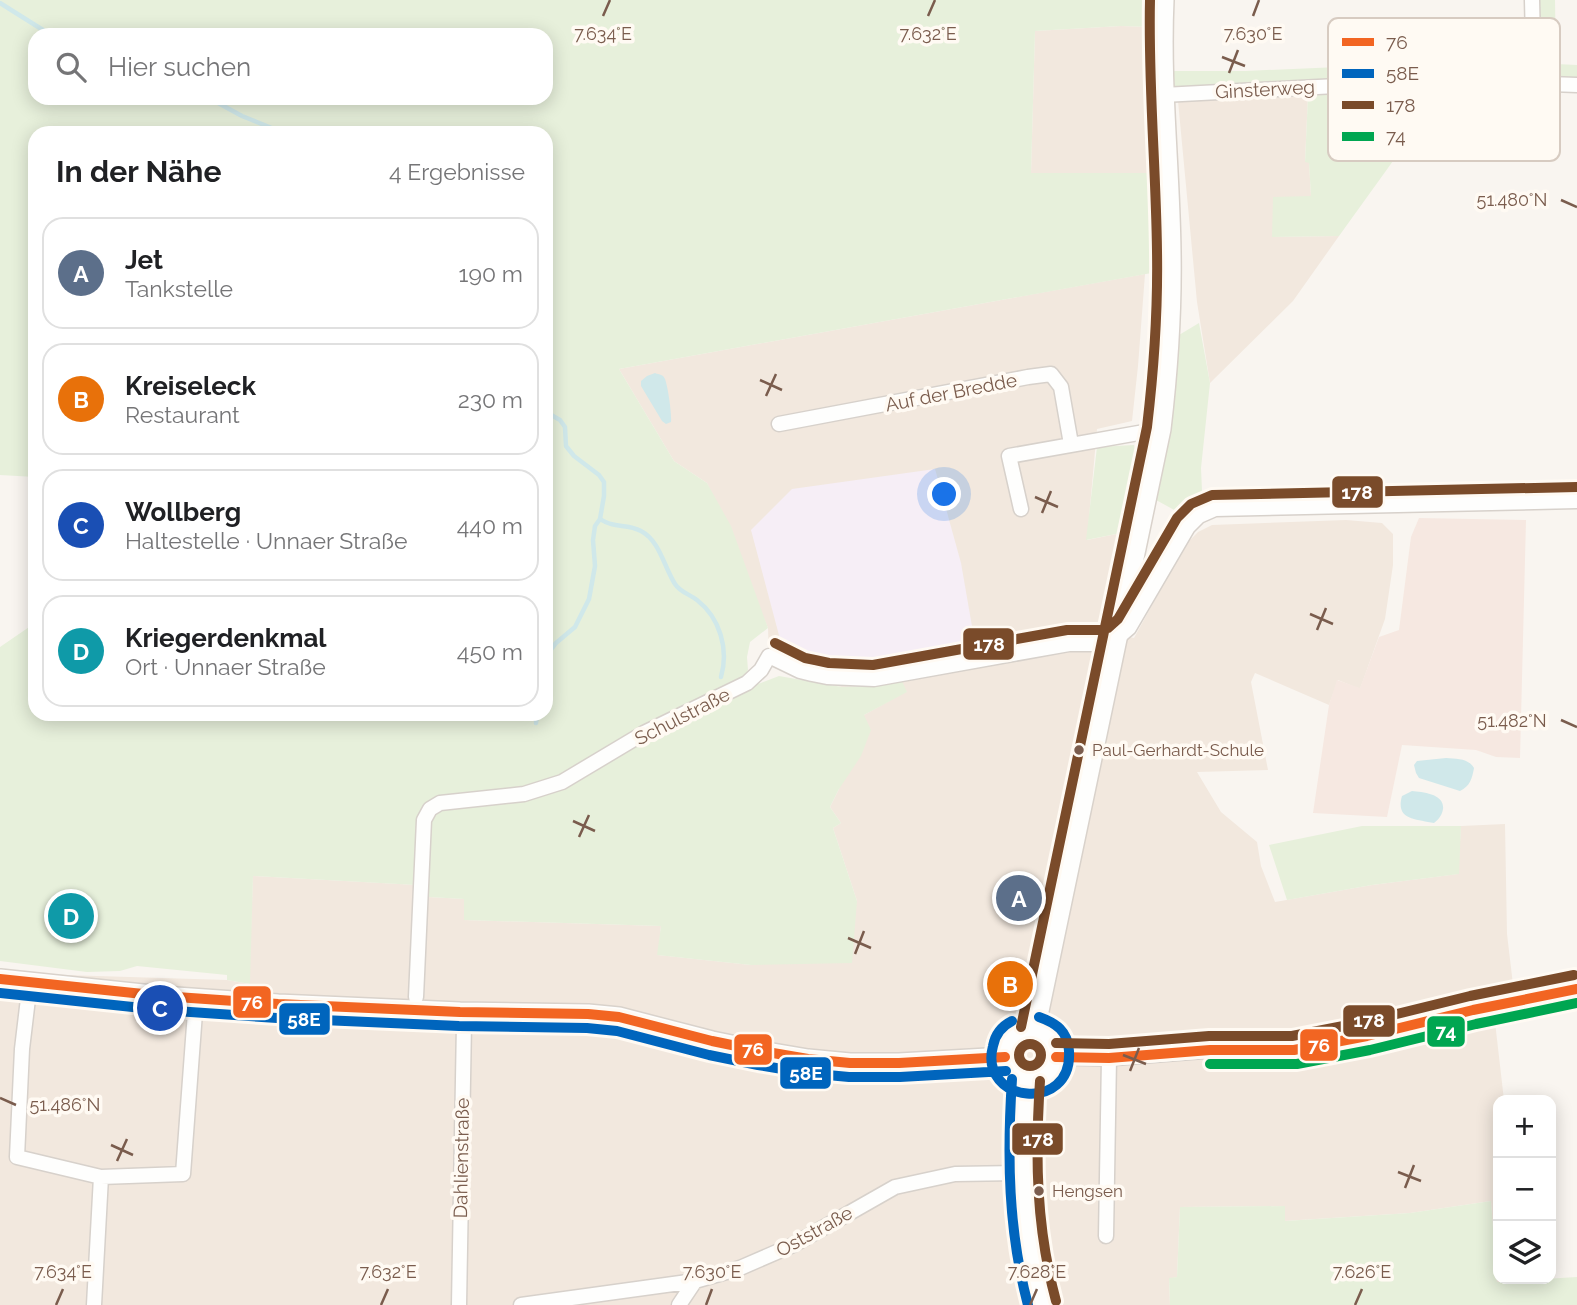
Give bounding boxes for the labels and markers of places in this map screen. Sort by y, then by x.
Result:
place label: Paul-Gerhardt-Schule [1092,740,1264,760]
marker: Paul-Gerhardt-Schule [1072,743,1086,757]
pin: A [996,872,1042,924]
pin: D [48,890,94,942]
pin: B [987,958,1033,1010]
pin: C [137,982,183,1034]
place label: Hengsen [1052,1181,1123,1201]
marker: Hengsen [1032,1184,1046,1198]

